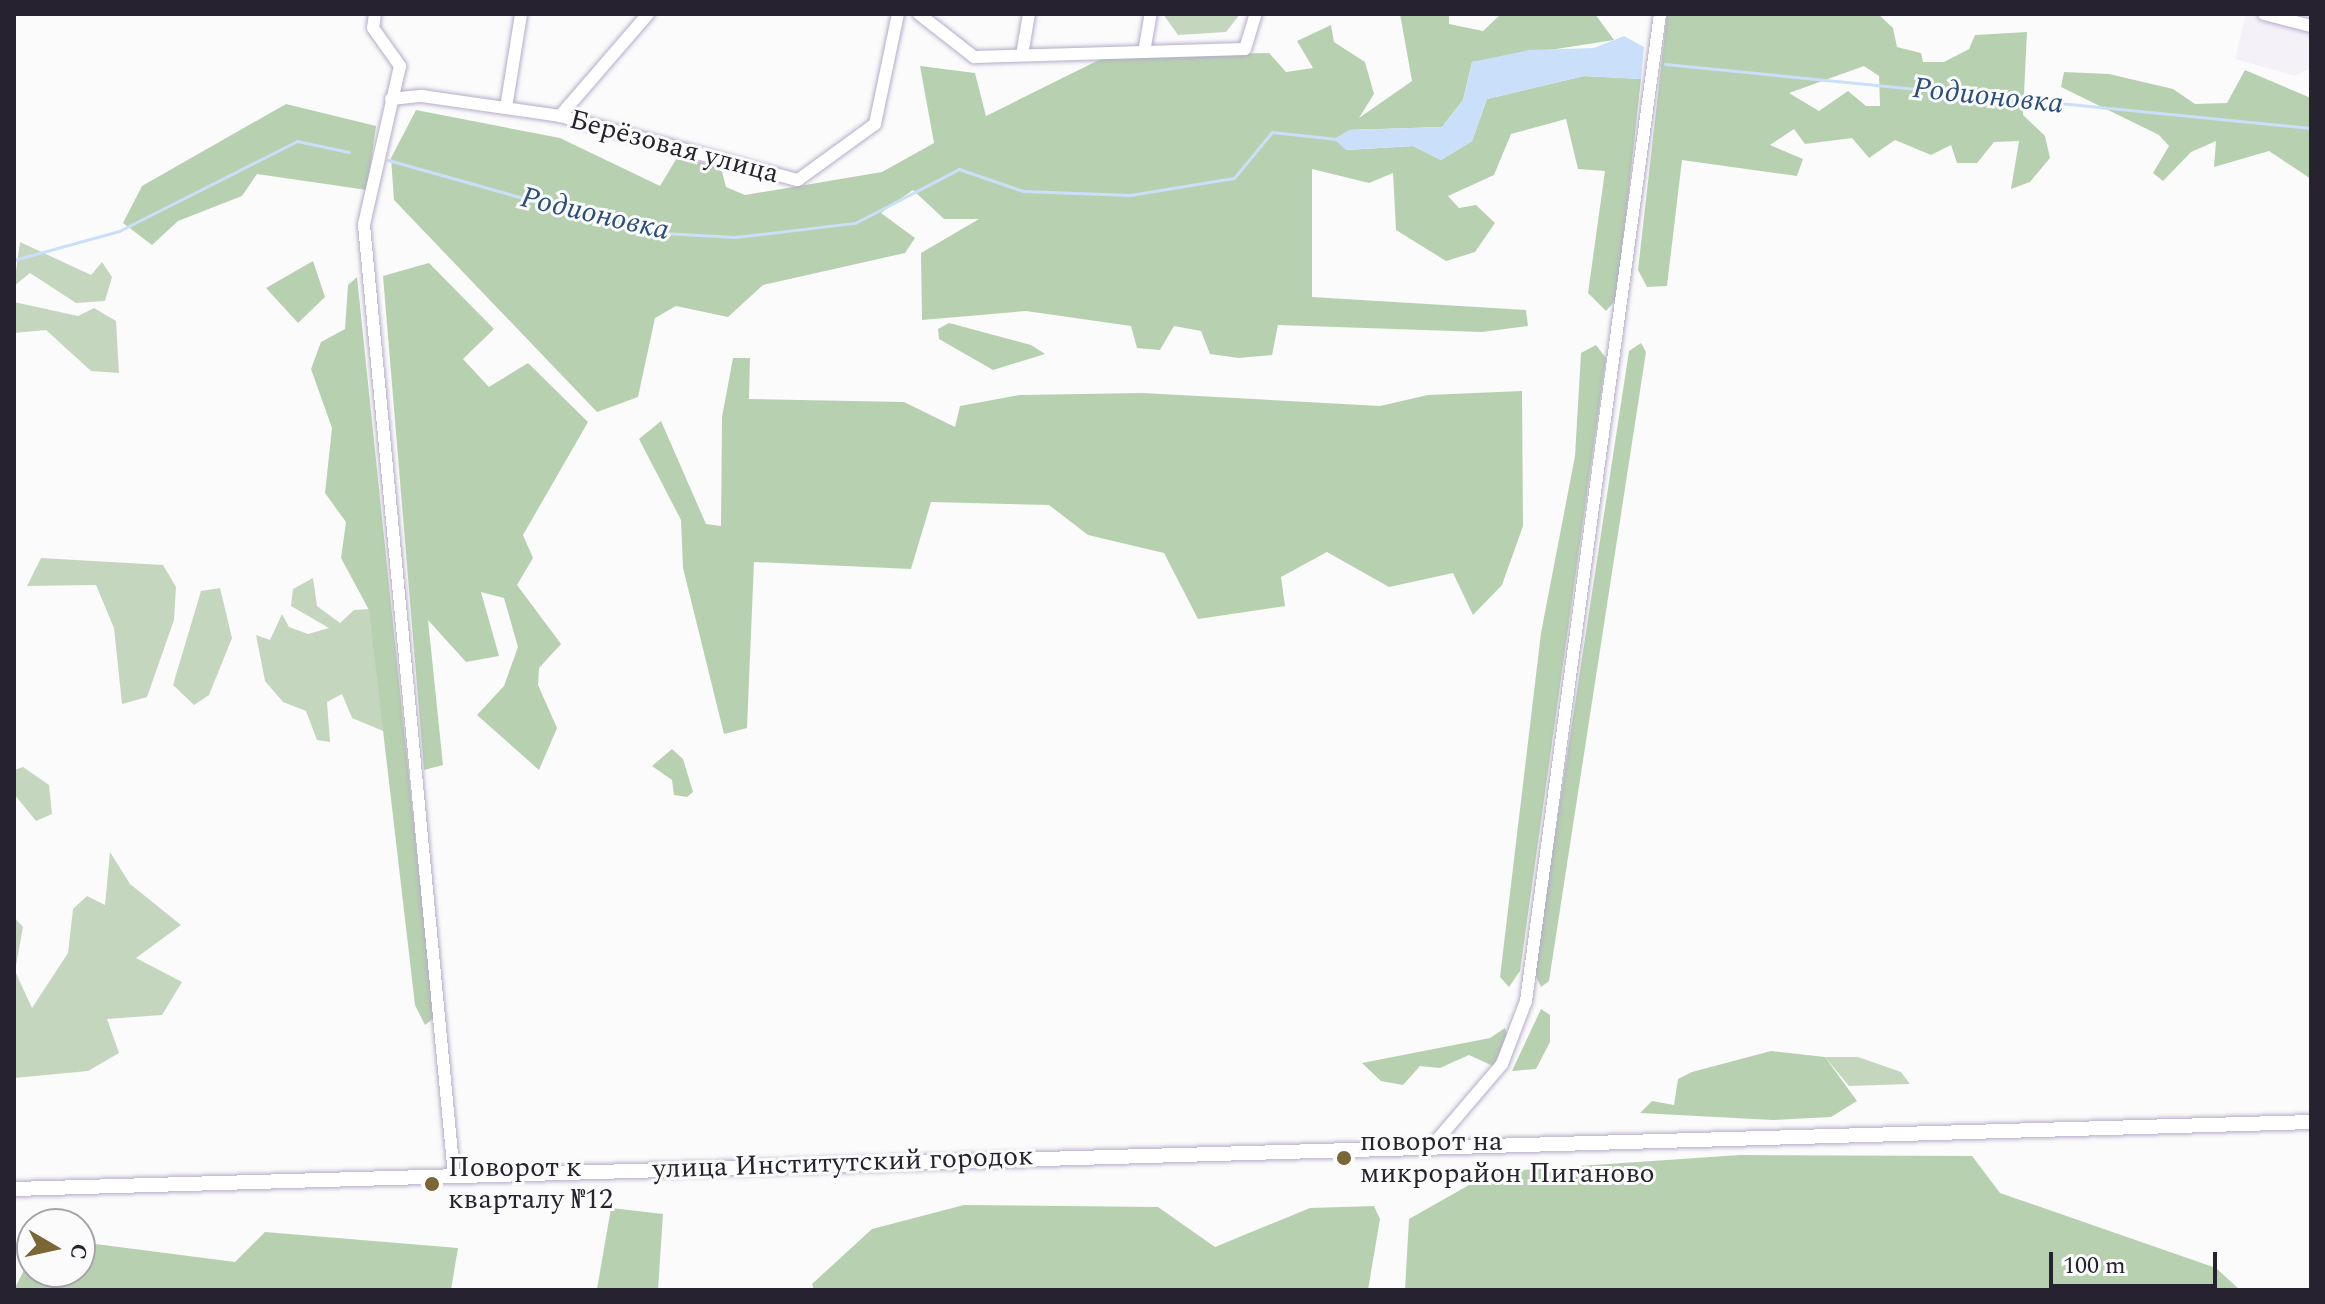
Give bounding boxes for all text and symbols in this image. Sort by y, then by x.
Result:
water label: Родионовка [1911,70,2065,122]
street label: Берёзовая улица [566,103,782,191]
water label: Родионовка [517,179,673,249]
place label: поворот на микрорайон Пиганово [1360,1125,1655,1191]
street label: улица Институтский городок [652,1140,1034,1186]
marker: поворот на микрорайон Пиганово [1335,1149,1353,1167]
place label: Поворот к кварталу №12 [448,1151,613,1217]
marker: Поворот к кварталу №12 [423,1175,441,1193]
north arrow [16,1208,96,1288]
scale bar [2053,1236,2221,1286]
text: С [61,1241,96,1262]
text: 100 m [2063,1248,2126,1284]

